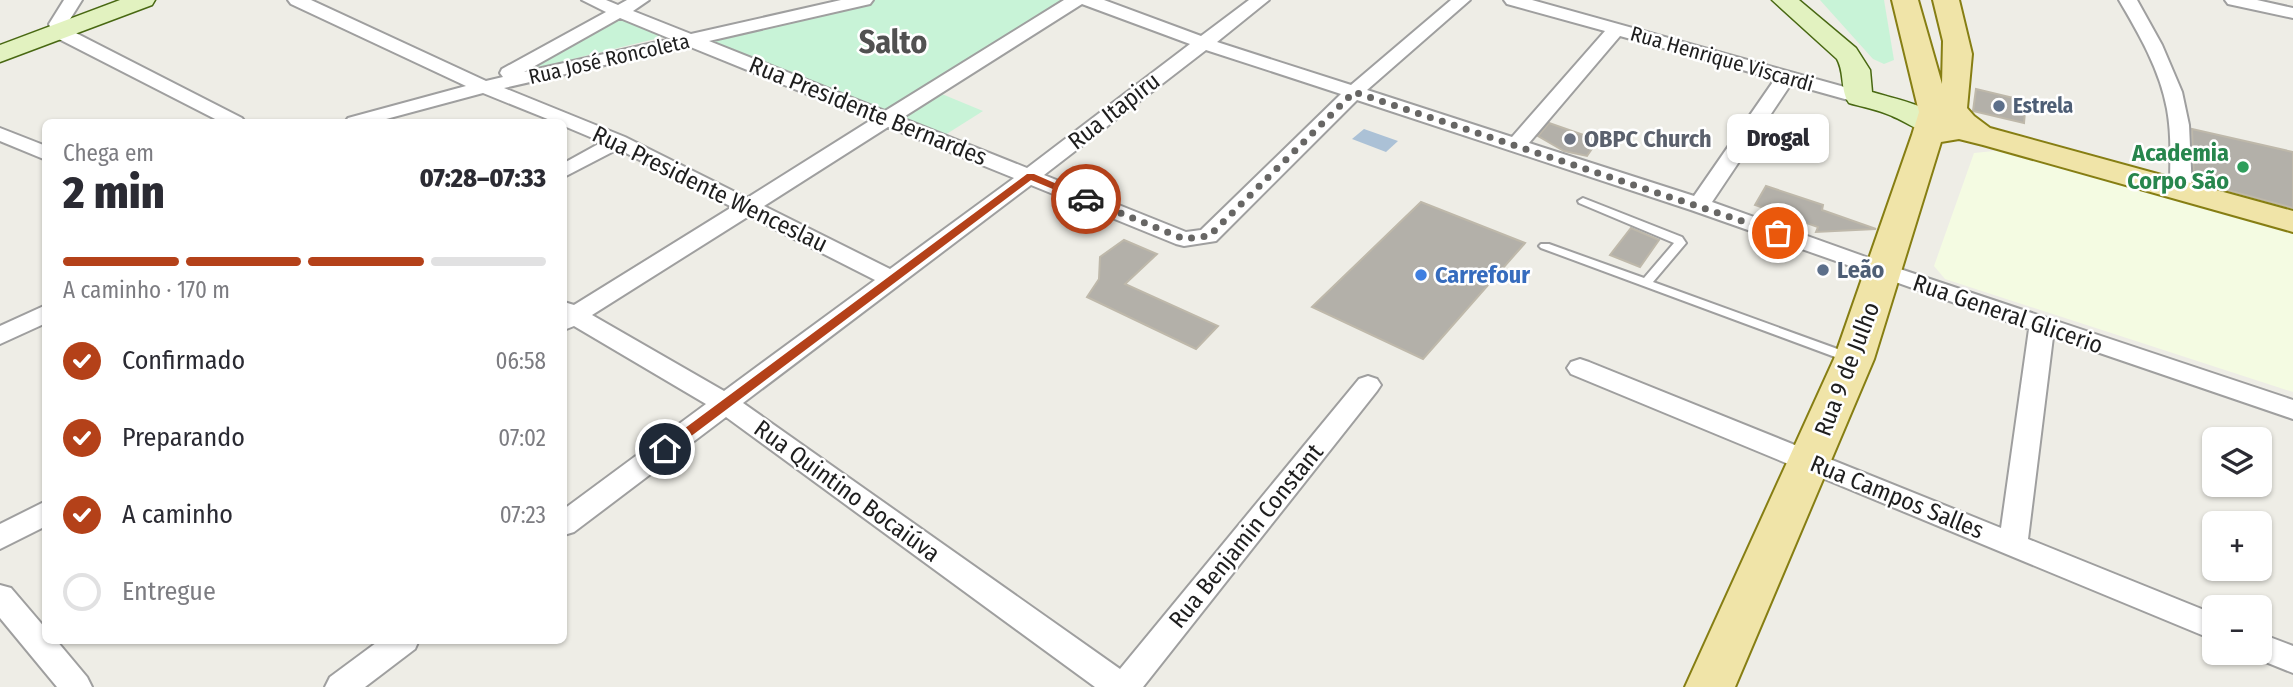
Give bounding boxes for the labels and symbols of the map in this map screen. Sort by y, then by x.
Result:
street label: Rua Henrique Viscardi [1627,20,1817,98]
district label: Salto [859,23,927,61]
street label: Rua José Roncoleta [526,28,692,90]
street label: Rua Presidente Bernardes [745,50,991,172]
street label: Rua Itapiru [1063,67,1165,155]
place label: Estrela [2013,93,2073,119]
marker: Estrela [1991,98,2007,114]
callout: Drogal [1727,114,1829,163]
street label: Rua Presidente Wenceslau [588,120,832,258]
place label: OBPC Church [1584,125,1712,153]
marker: OBPC Church [1562,131,1578,147]
place label: Academia Corpo São [2127,139,2229,195]
marker: Academia Corpo São [2235,159,2251,175]
courier [1051,164,1121,234]
pin [1748,203,1808,263]
place label: Leão [1837,256,1885,284]
place label: Carrefour [1435,261,1530,289]
marker: Leão [1815,262,1831,278]
marker: Carrefour [1413,267,1429,283]
street label: Rua General Glicerio [1909,268,2107,360]
street label: Rua 9 de Julho [1809,298,1885,440]
street label: Rua Quintino Bocaiúva [749,414,945,568]
pin [635,419,695,479]
street label: Rua Benjamin Constant [1163,438,1329,634]
street label: Rua Campos Salles [1806,449,1988,545]

